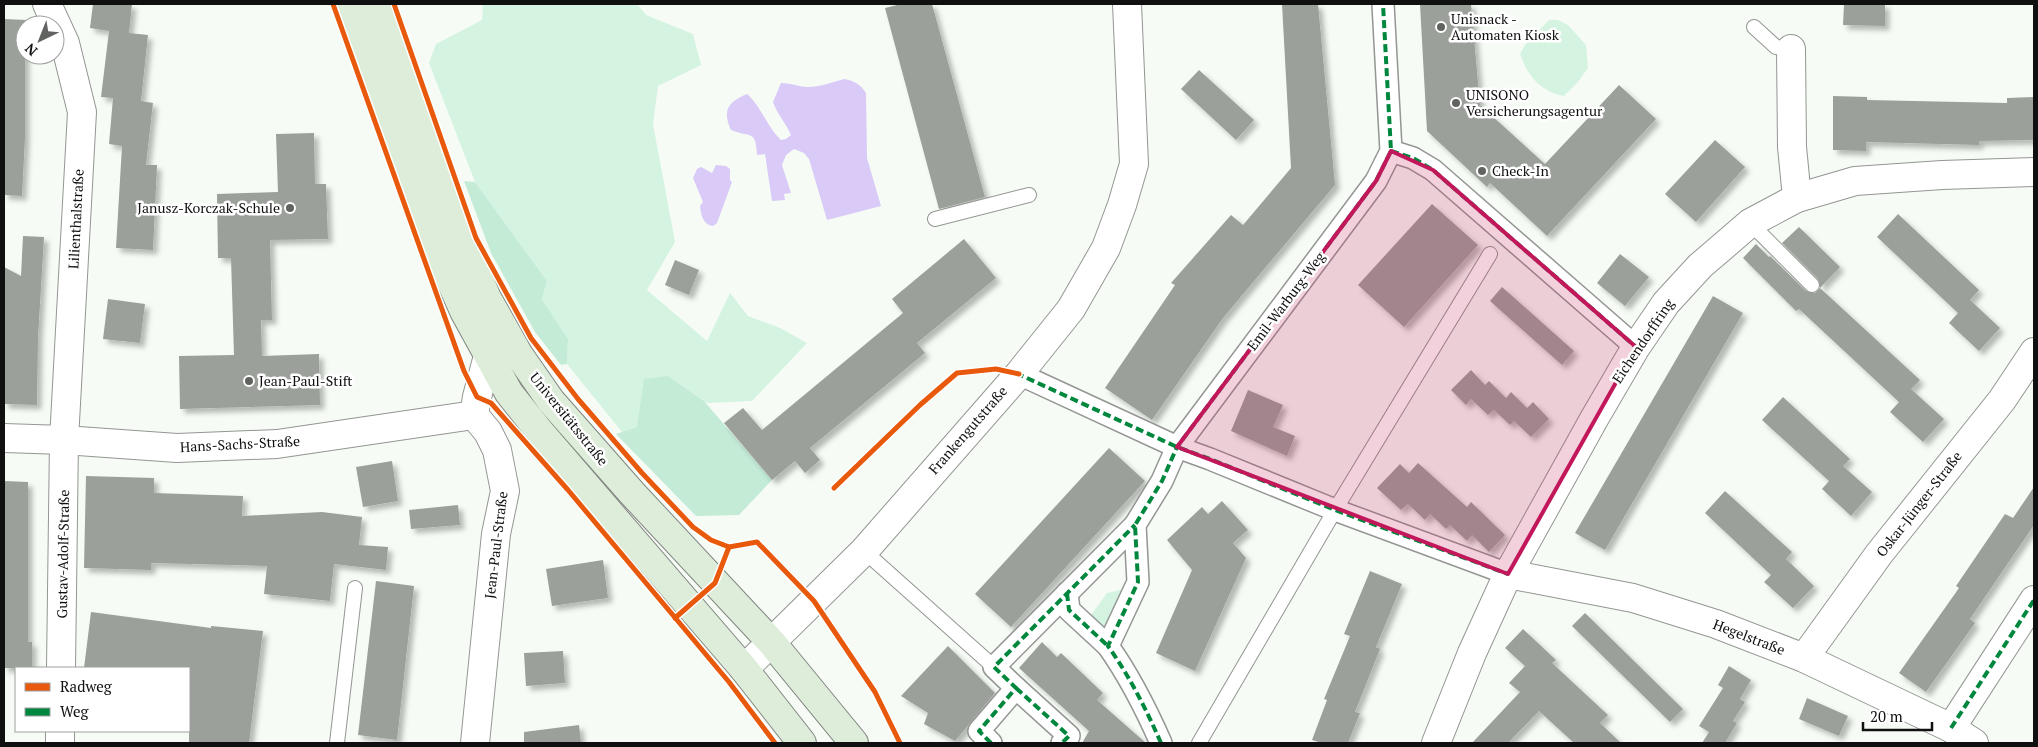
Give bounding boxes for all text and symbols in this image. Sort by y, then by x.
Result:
place label: Unisnack - Automaten Kiosk [1451,9,1560,44]
north arrow [15,15,65,65]
marker: Unisnack - Automaten Kiosk [1435,21,1447,33]
text: N [20,39,41,60]
place label: UNISONO Versicherungsagentur [1466,85,1603,120]
marker: UNISONO Versicherungsagentur [1450,97,1462,109]
place label: Check-In [1492,161,1549,180]
marker: Check-In [1476,165,1488,177]
street label: Lilienthalstraße [63,169,88,269]
place label: Janusz-Korczak-Schule [137,198,280,217]
marker: Janusz-Korczak-Schule [284,202,296,214]
street label: Emil-Warburg-Weg [1242,247,1329,354]
street label: Eichendorffring [1607,294,1678,387]
street label: Universitätsstraße [526,368,613,469]
place label: Jean-Paul-Stift [259,371,353,390]
marker: Jean-Paul-Stift [243,375,255,387]
street label: Frankengutstraße [924,382,1011,478]
street label: Hans-Sachs-Straße [180,431,300,456]
street label: Oskar-Jünger-Straße [1871,447,1966,560]
street label: Gustav-Adolf-Straße [52,489,73,619]
street label: Jean-Paul-Straße [480,490,512,600]
street label: Hegelstraße [1711,614,1788,659]
legend [15,667,190,732]
text: Radweg [60,676,113,696]
scale bar [1863,700,1932,732]
text: Weg [60,701,90,721]
text: 20 m [1870,706,1903,726]

